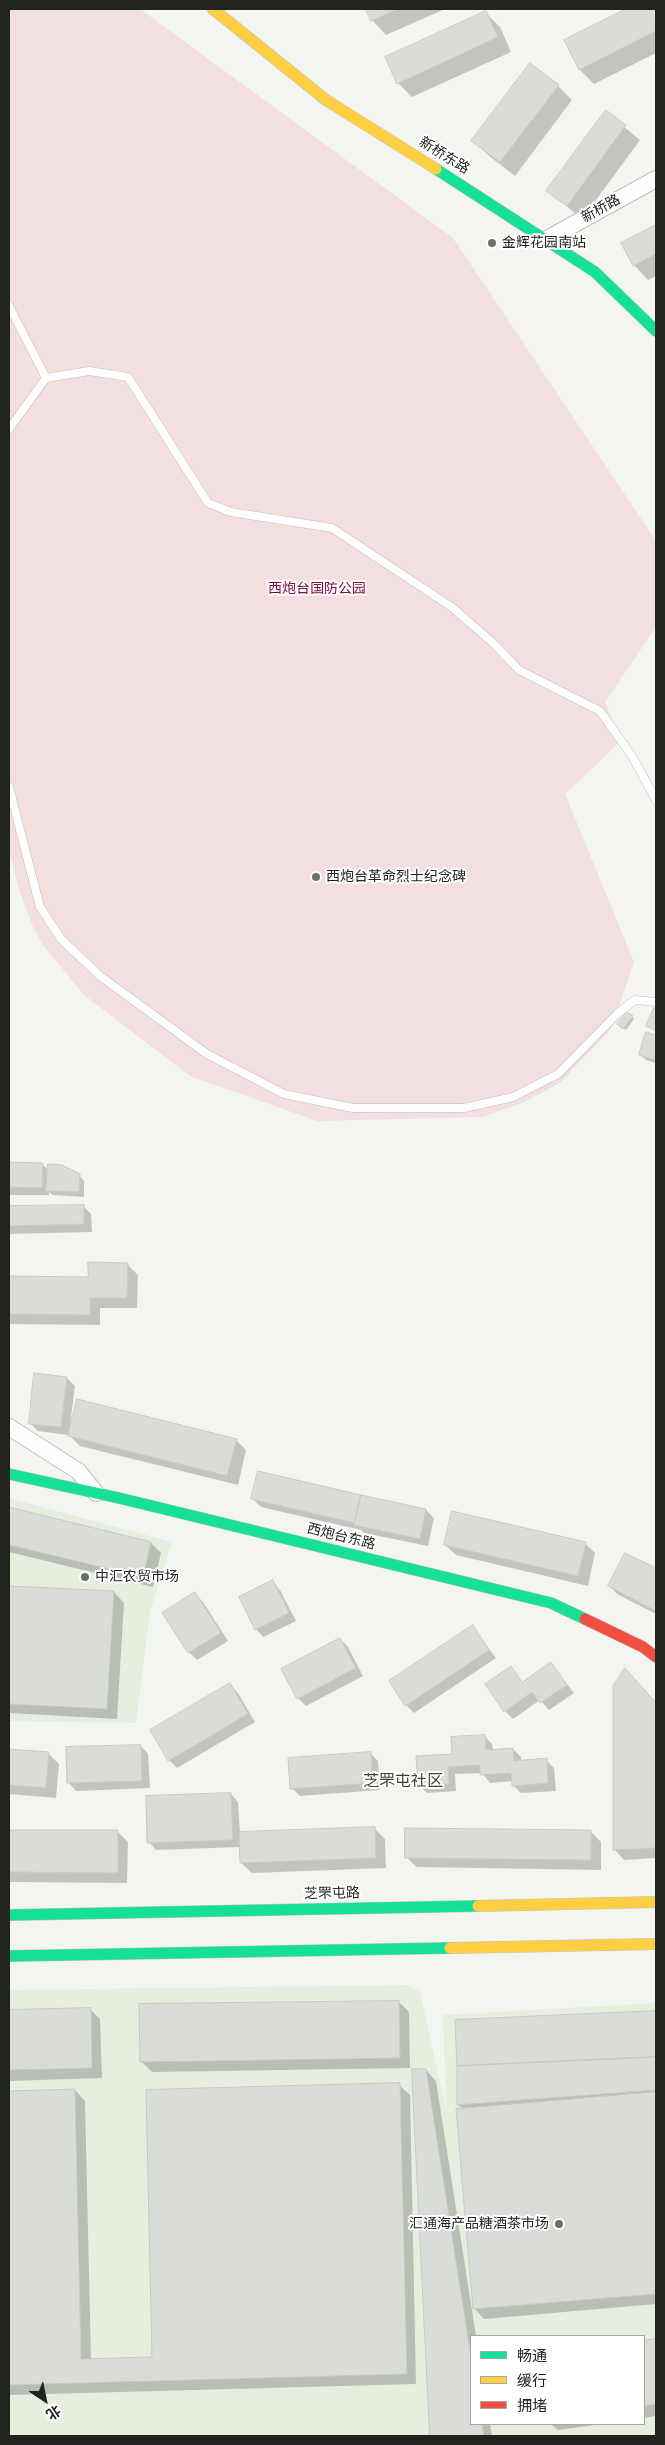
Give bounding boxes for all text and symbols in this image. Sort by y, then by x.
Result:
street label: 新桥东路 [416,134,472,178]
street label: 新桥路 [579,191,623,227]
place label: 金辉花园南站 [502,235,586,251]
marker: 金辉花园南站 [486,237,498,249]
park label: 西炮台国防公园 [268,581,366,597]
place label: 西炮台革命烈士纪念碑 [326,869,466,885]
marker: 西炮台革命烈士纪念碑 [310,871,322,883]
street label: 西炮台东路 [305,1520,377,1554]
place label: 中汇农贸市场 [95,1569,179,1585]
marker: 中汇农贸市场 [79,1571,91,1583]
district label: 芝罘屯社区 [363,1772,443,1792]
street label: 芝罘屯路 [304,1885,360,1903]
place label: 汇通海产品糖酒茶市场 [409,2216,549,2232]
marker: 汇通海产品糖酒茶市场 [553,2218,565,2230]
legend [470,2335,645,2425]
text: 畅通 [517,2345,547,2366]
text: 缓行 [517,2370,547,2391]
north arrow [20,2375,70,2425]
text: 拥堵 [517,2395,547,2416]
text: 北 [43,2401,64,2424]

